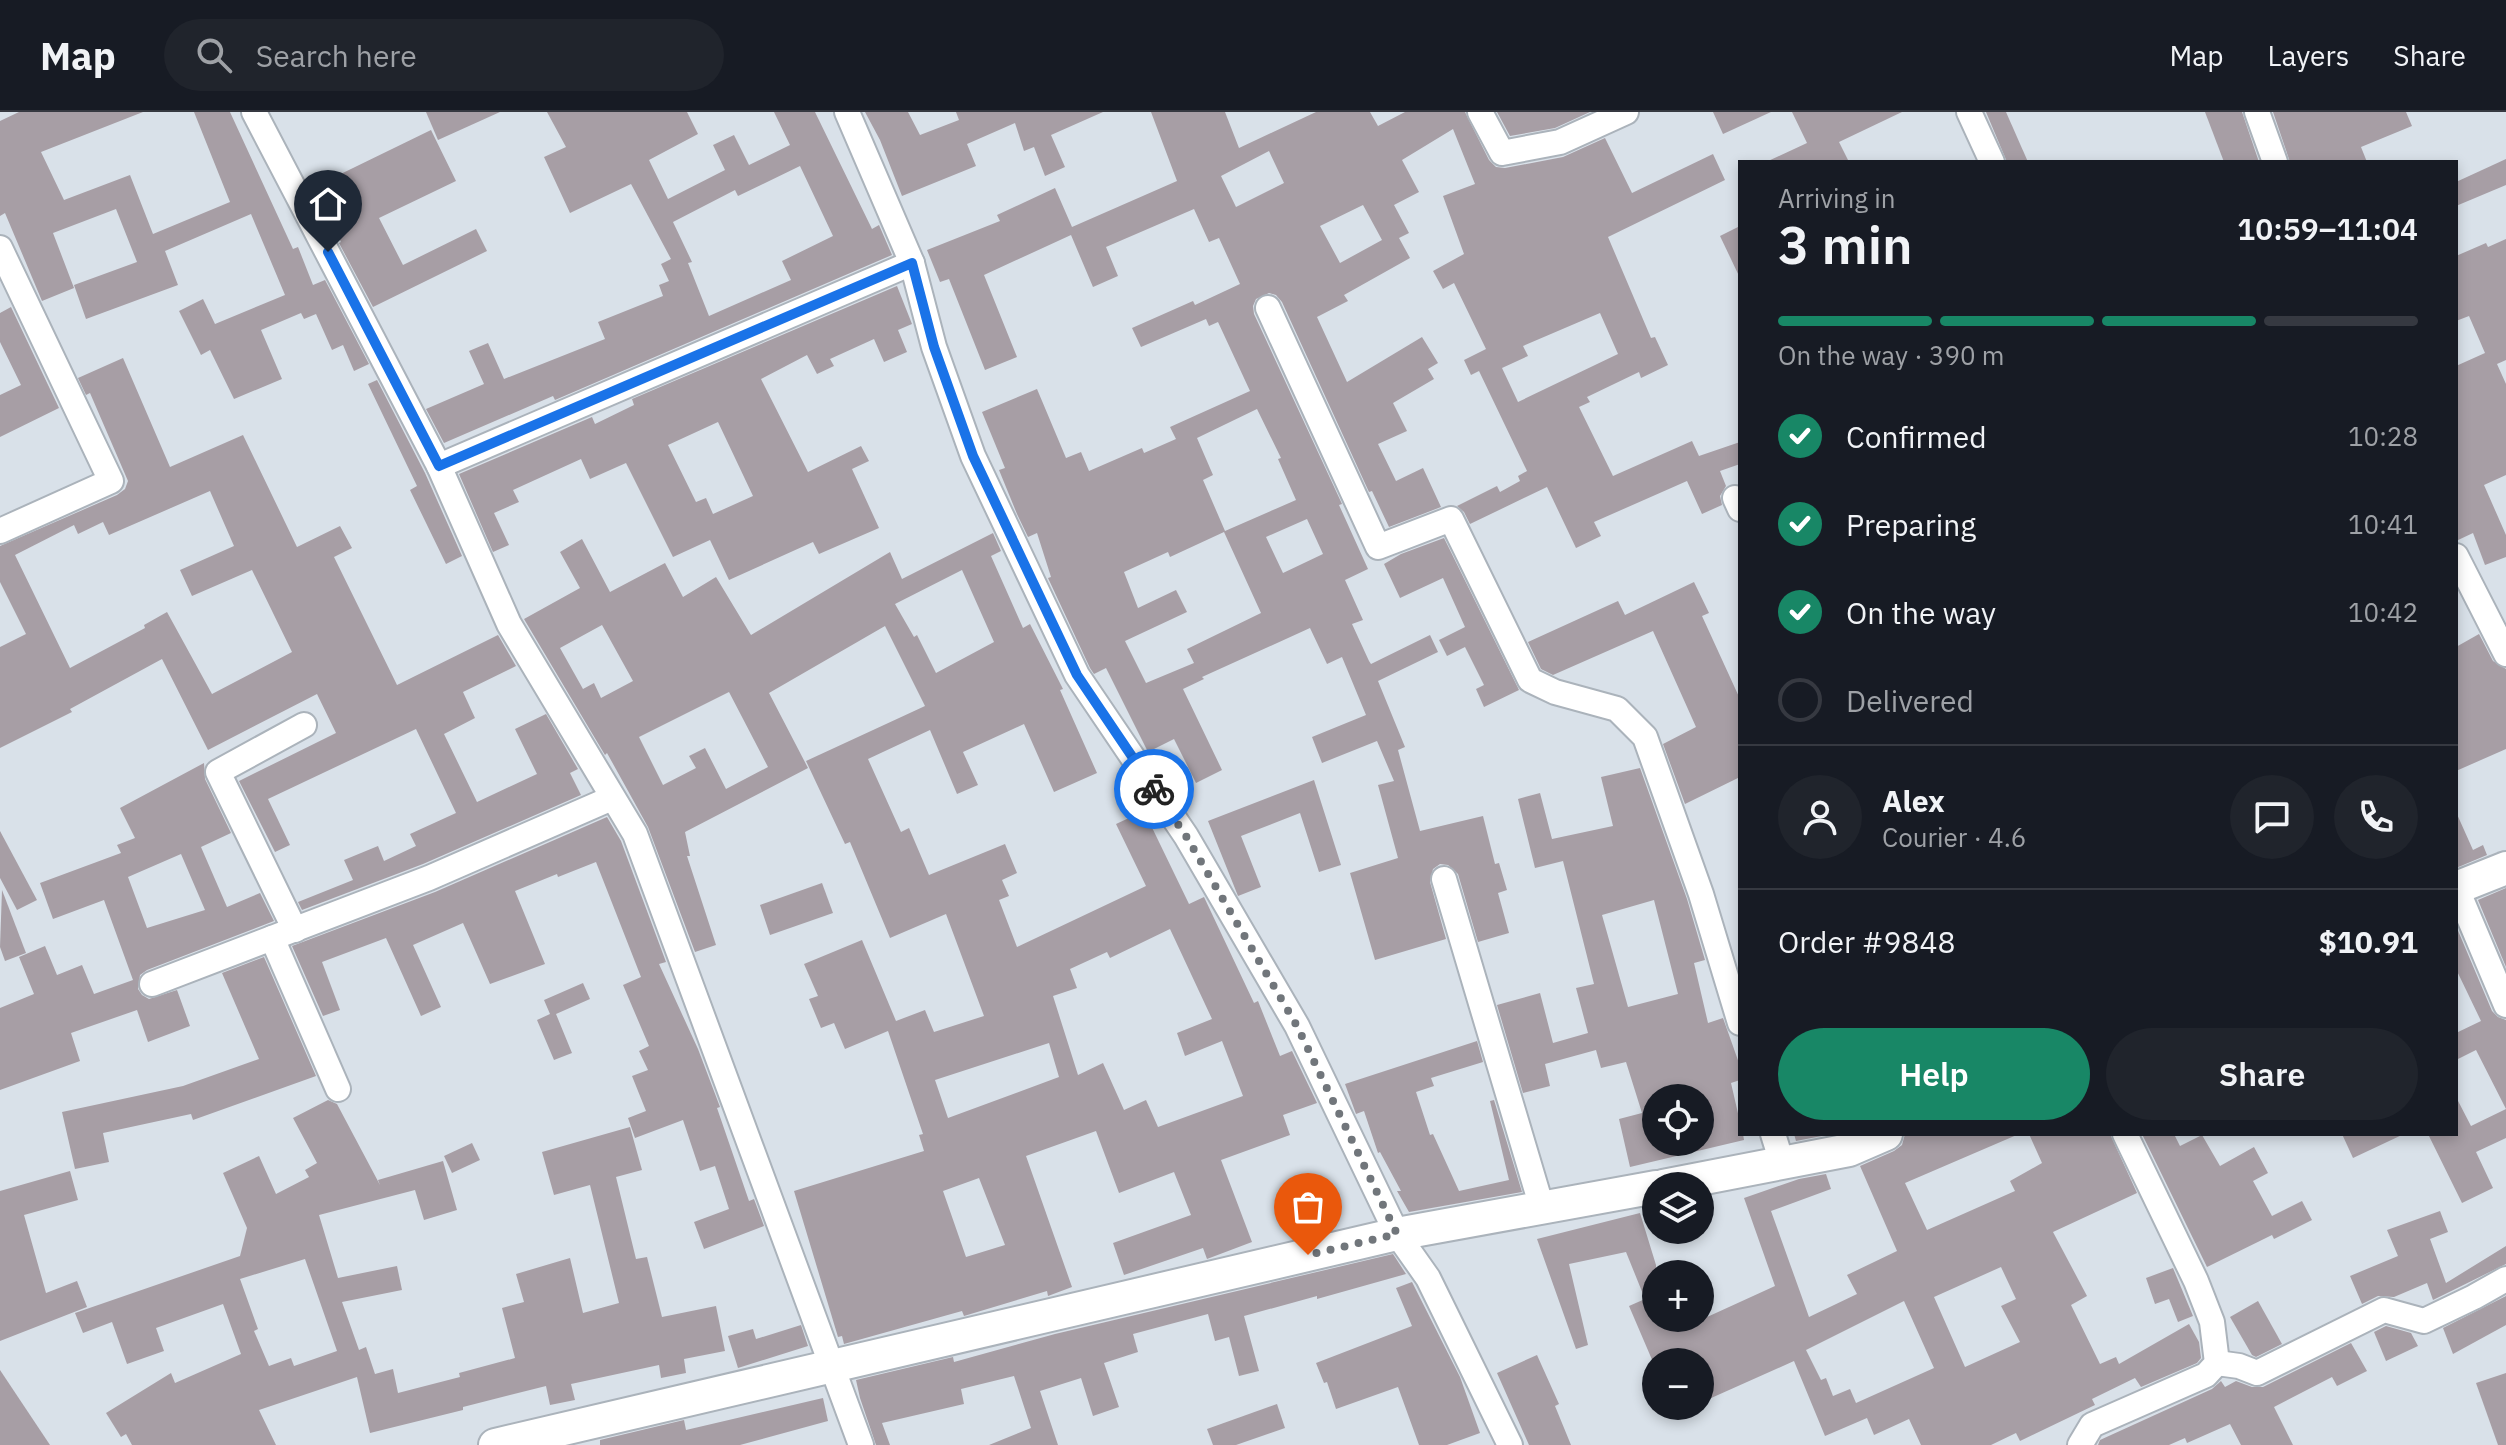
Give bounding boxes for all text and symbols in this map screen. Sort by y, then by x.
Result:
search box [164,19,724,91]
text: Map [40,31,116,80]
icon: search [192,33,236,77]
text: Search here [256,36,417,75]
text: Map [2169,37,2223,74]
text: Layers [2267,37,2349,74]
text: Share [2393,37,2466,74]
pin [294,170,362,252]
text: Arriving in [1778,181,1895,215]
icon: home [306,182,350,226]
text: 10:59–11:04 [2237,209,2418,248]
text: 3 min [1778,211,1913,278]
text: On the way · 390 m [1778,338,2004,372]
icon: check [1778,414,1822,458]
text: Confirmed [1846,417,1987,456]
text: 10:28 [2348,419,2418,453]
icon: check [1778,502,1822,546]
text: Preparing [1846,505,1976,544]
text: 10:41 [2348,507,2418,541]
icon: check [1778,590,1822,634]
text: On the way [1846,593,1996,632]
text: 10:42 [2348,595,2418,629]
text: Delivered [1846,681,1974,720]
courier [1114,749,1194,829]
icon: bike [1132,767,1176,811]
button: person [1778,775,1862,859]
button: chat [2230,775,2314,859]
button: phone [2334,775,2418,859]
text: Alex [1882,781,1945,820]
text: Courier · 4.6 [1882,820,2026,854]
text: Order #9848 [1778,922,1955,961]
text: $10.91 [2319,922,2418,961]
button: Help [1778,1028,2090,1120]
button: Share [2106,1028,2418,1120]
map controls [1642,1084,1714,1420]
button: locate [1642,1084,1714,1156]
button: layers [1642,1172,1714,1244]
pin [1274,1173,1342,1255]
icon: bag [1286,1185,1330,1229]
button: + [1642,1260,1714,1332]
button: − [1642,1348,1714,1420]

